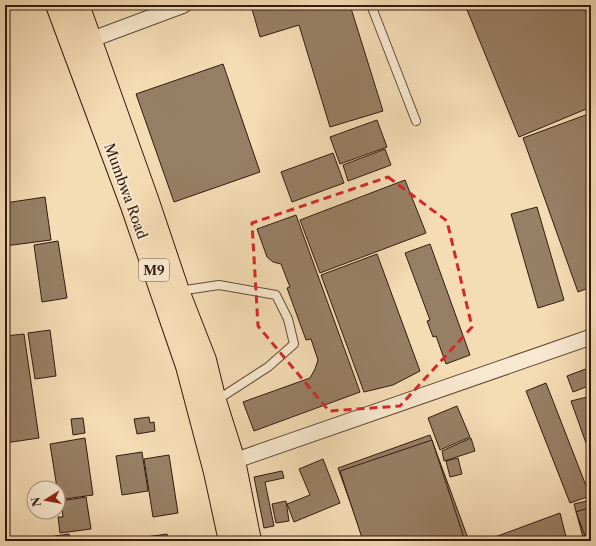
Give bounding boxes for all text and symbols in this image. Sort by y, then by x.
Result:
street label: Mumbwa Road [100,141,152,242]
road number: M9 [139,259,169,281]
north arrow [26,480,66,520]
text: N [28,495,44,508]

